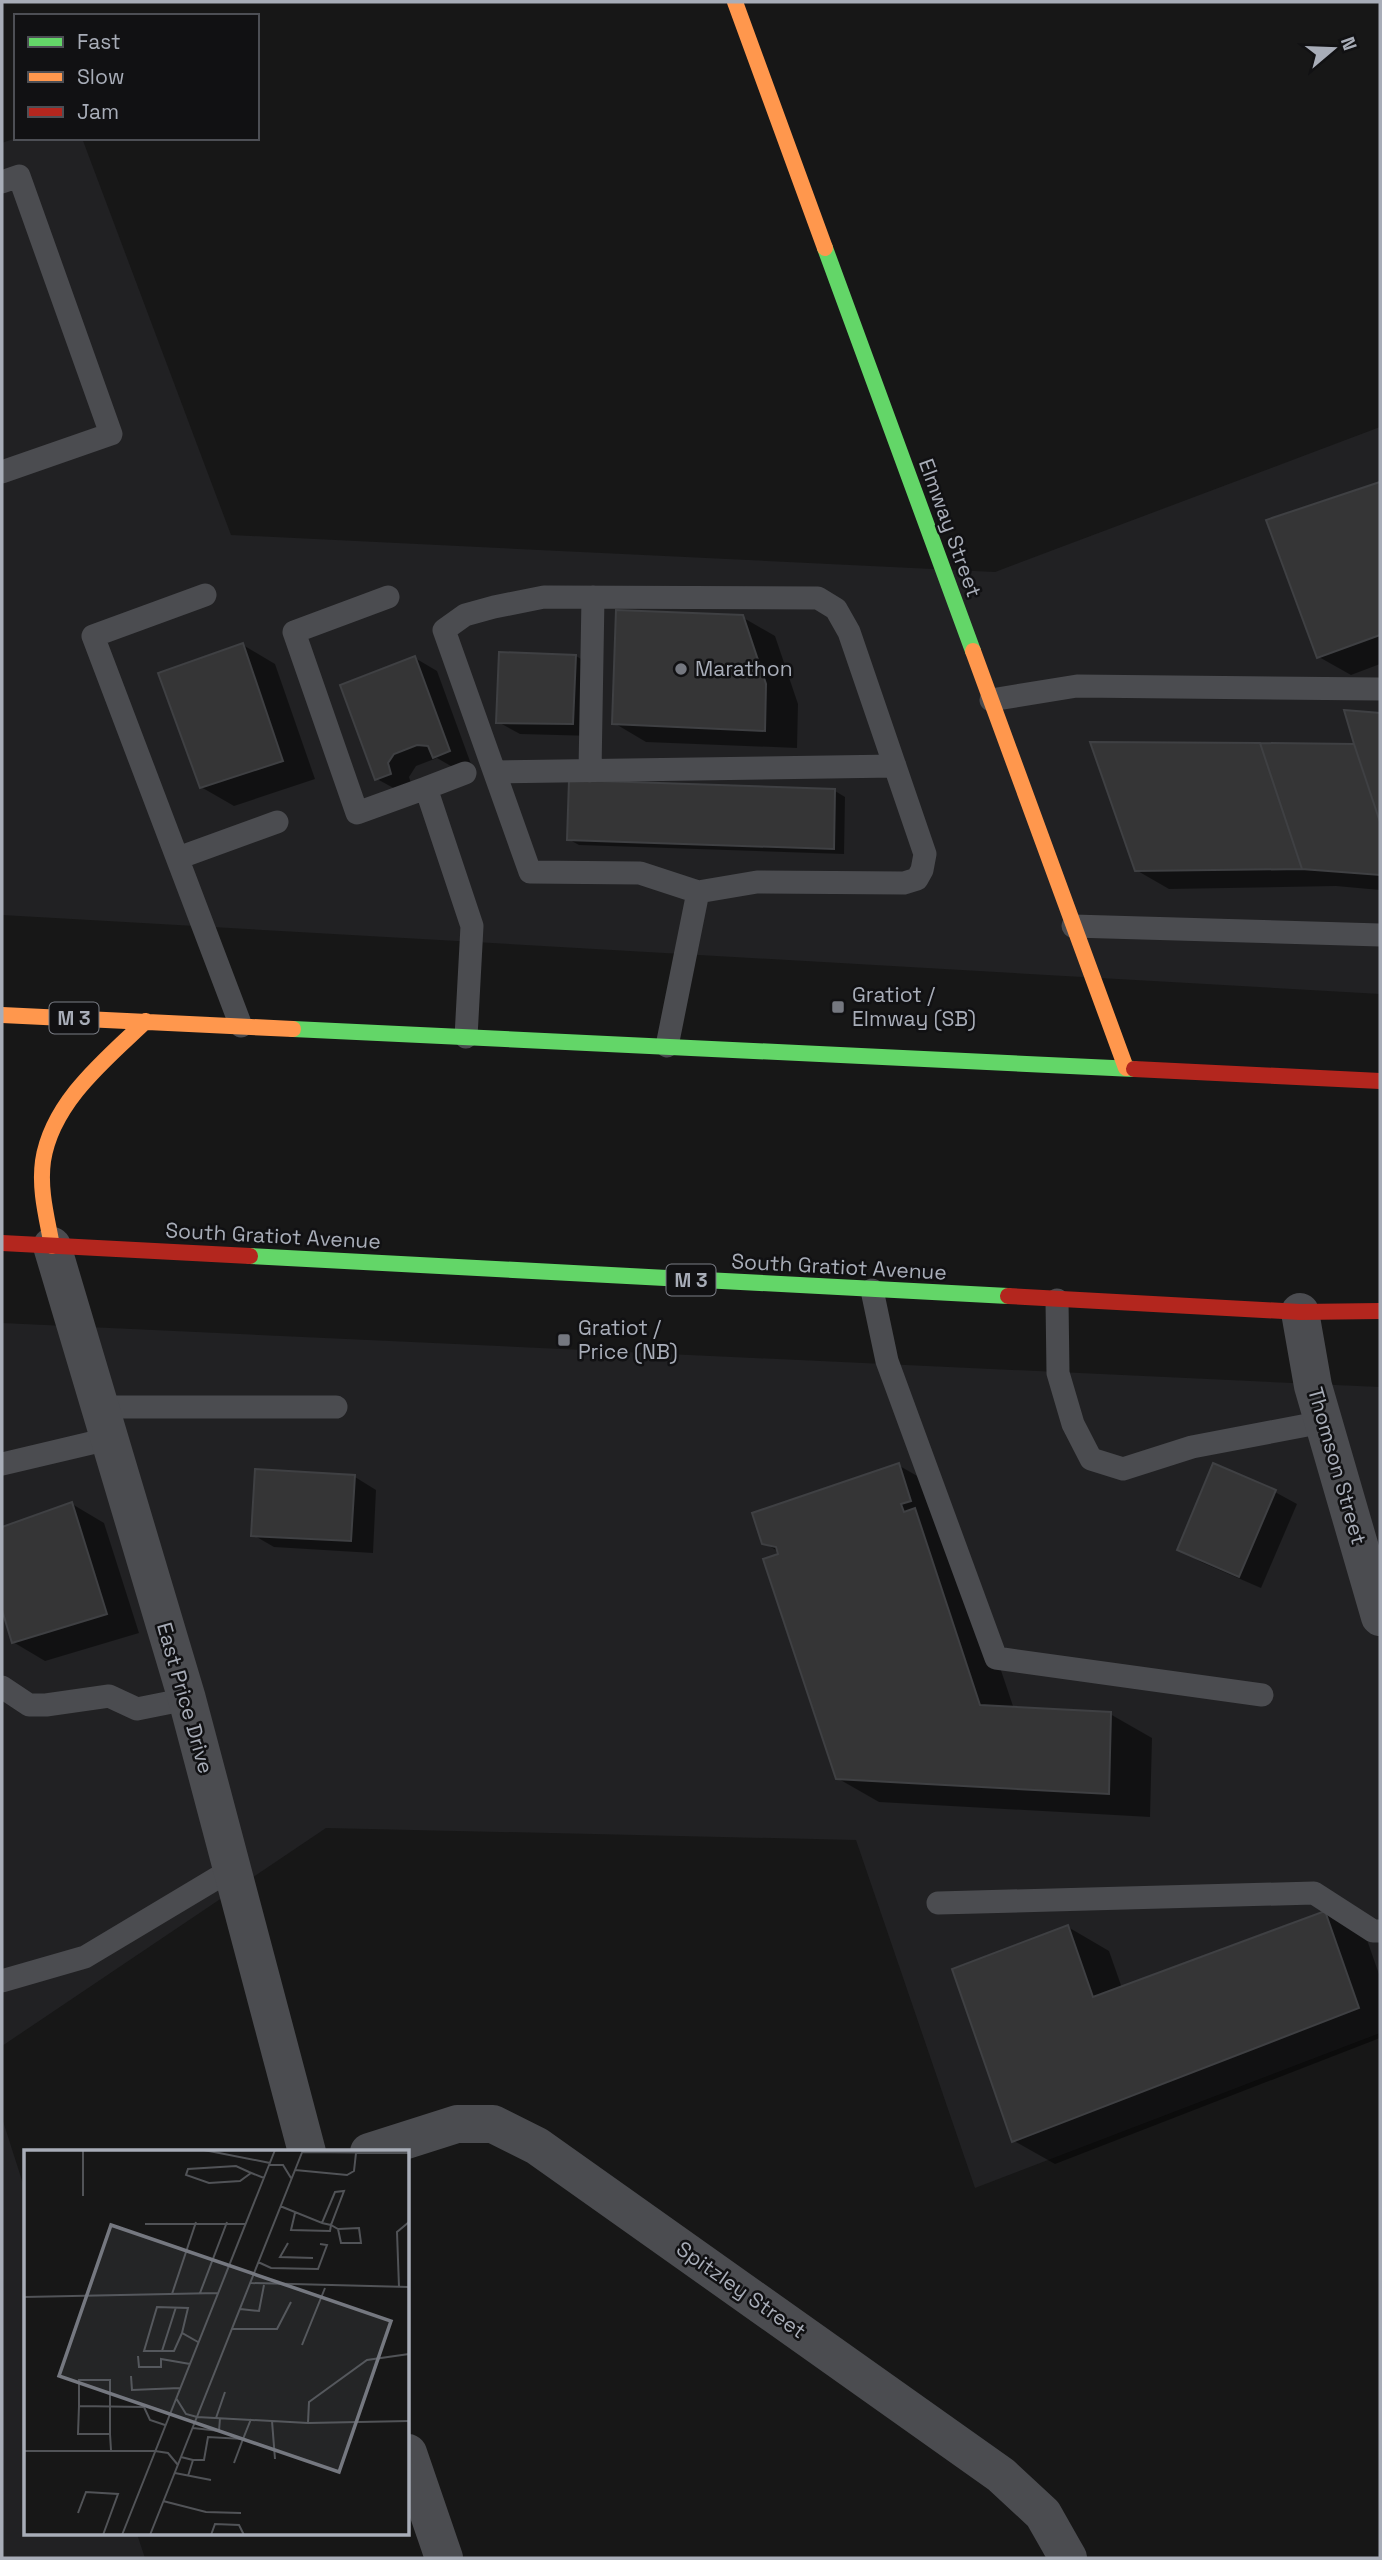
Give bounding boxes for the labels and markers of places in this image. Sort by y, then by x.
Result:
place label: Marathon [695,655,793,682]
marker: Marathon [673,661,689,677]
place label: Gratiot / Elmway (SB) [852,981,976,1032]
marker: Gratiot / Elmway (SB) [830,999,846,1015]
place label: Gratiot / Price (NB) [578,1314,678,1365]
marker: Gratiot / Price (NB) [556,1332,572,1348]

